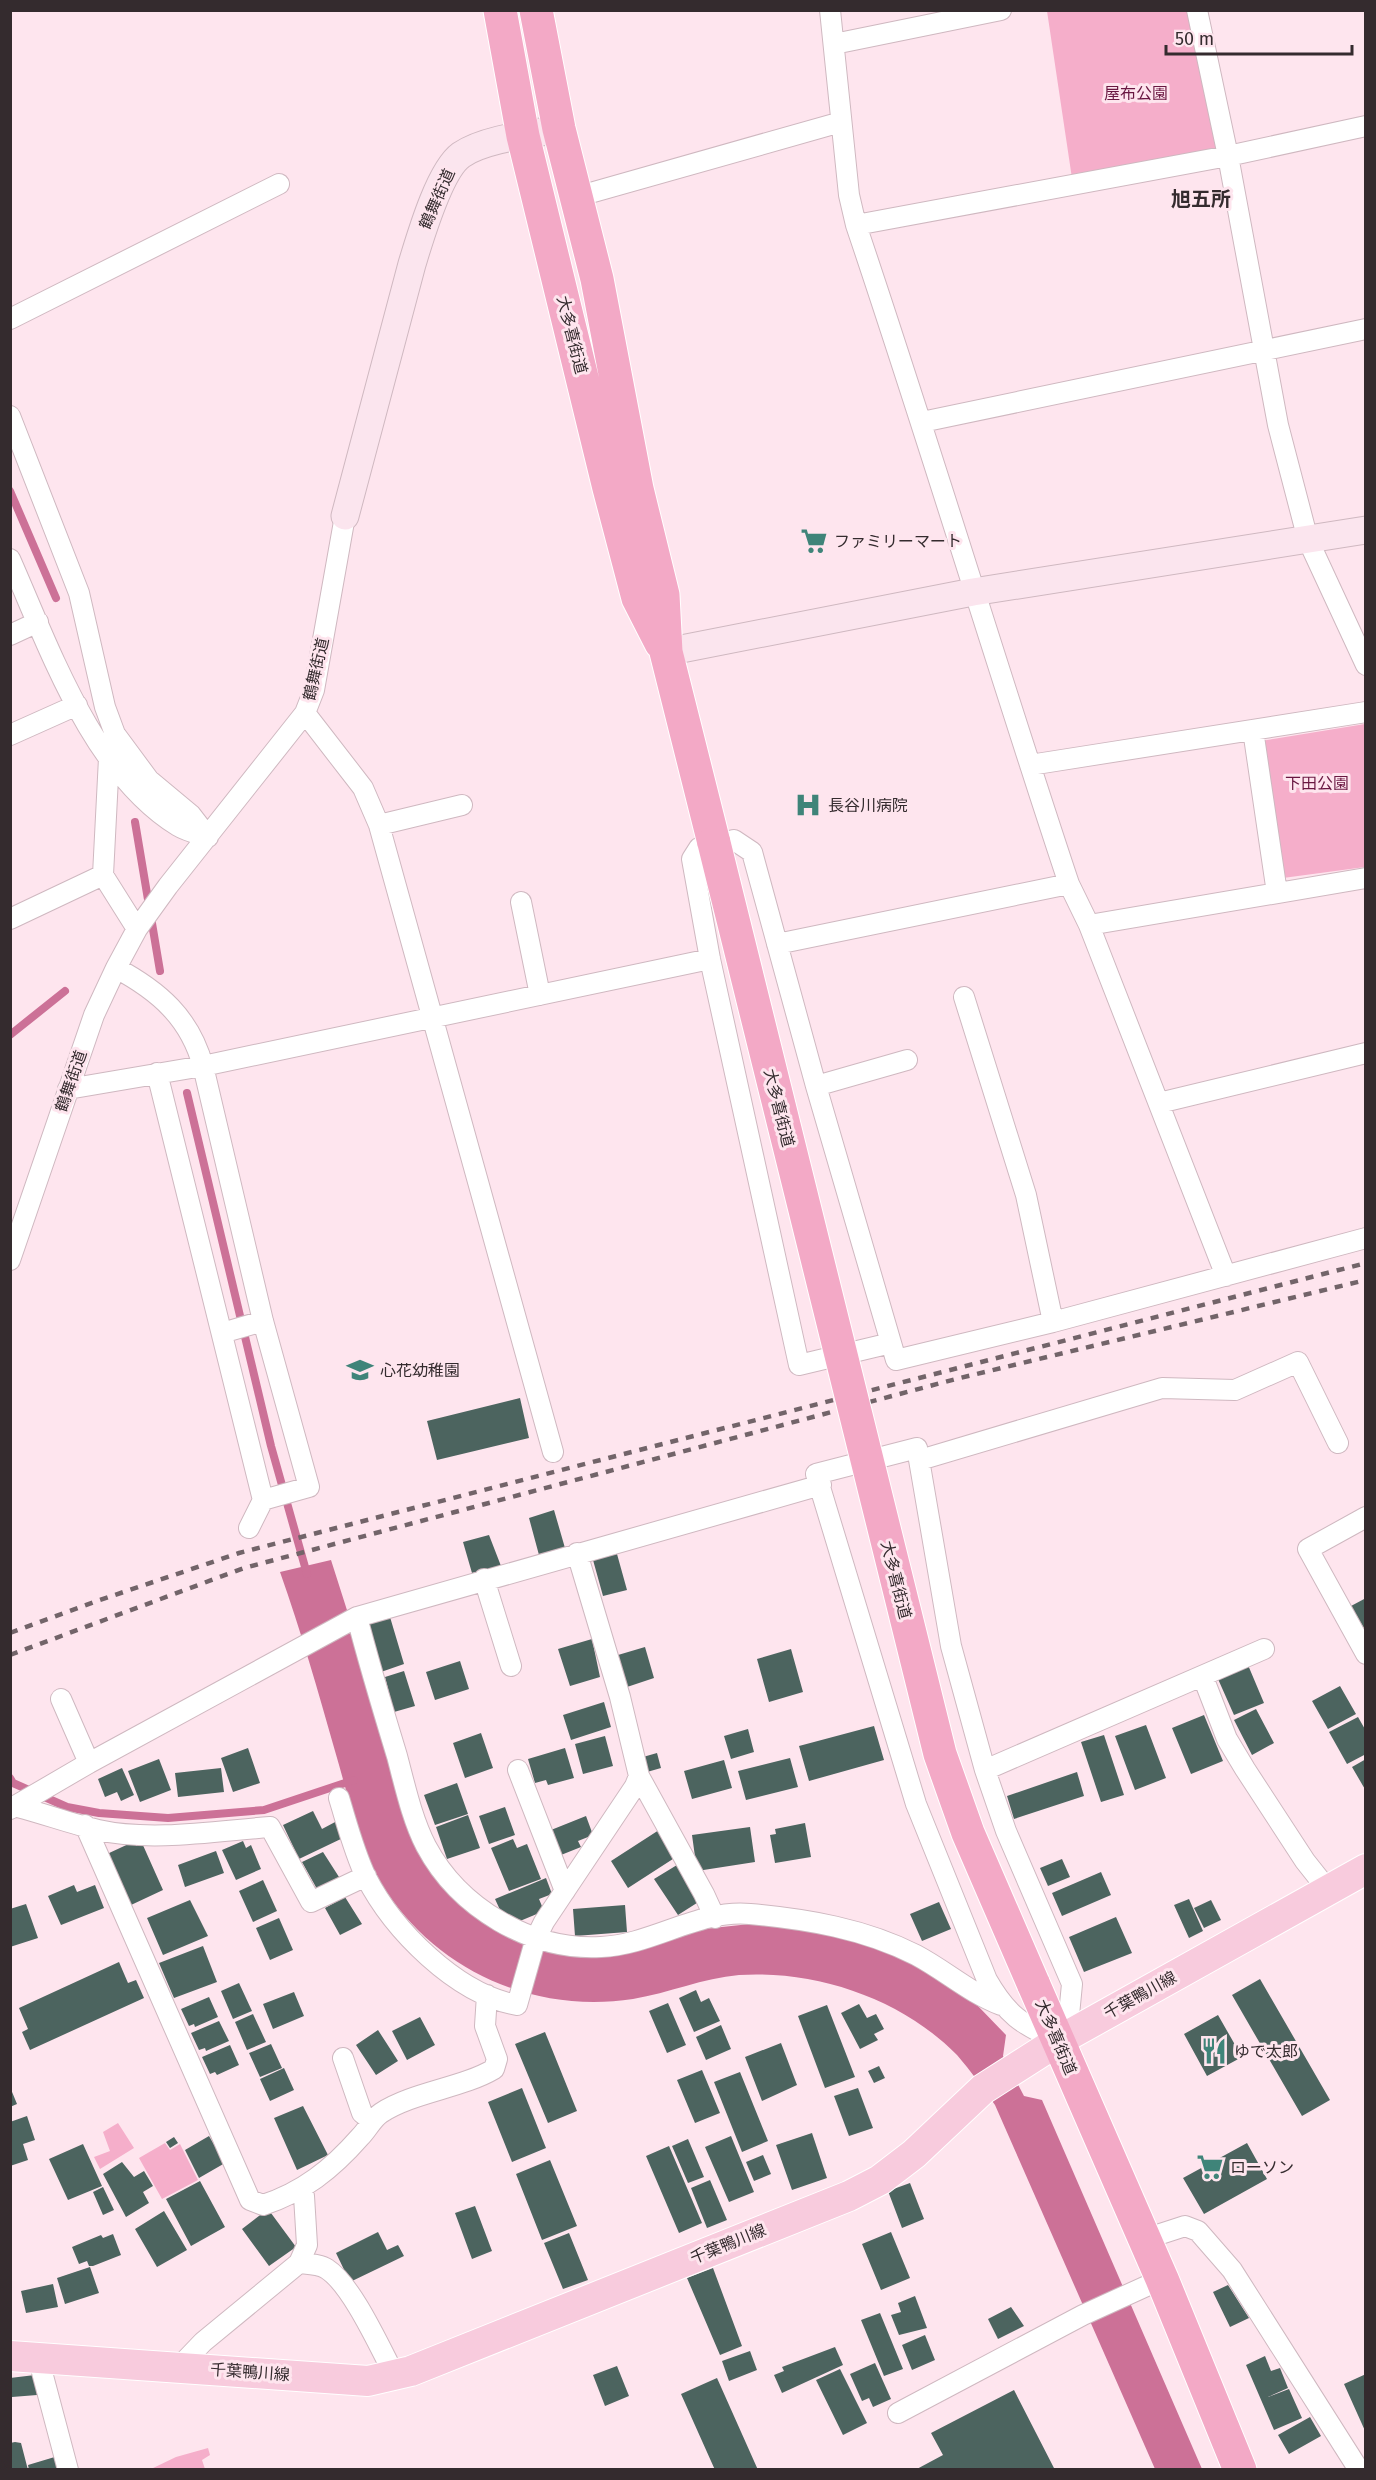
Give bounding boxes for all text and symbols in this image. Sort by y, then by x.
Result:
scale bar [1166,18,1352,56]
text: 50 m [1175,28,1214,50]
park label: 屋布公園 [1104,84,1168,103]
street label: 鶴舞街道 [415,166,459,232]
district label: 旭五所 [1171,187,1231,211]
street label: 大多喜街道 [553,294,591,376]
supermarket icon: ファミリーマート [799,526,829,556]
place label: ファミリーマート [834,532,962,551]
street label: 鶴舞街道 [300,636,332,702]
park label: 下田公園 [1285,774,1349,793]
hospital icon: 長谷川病院 [793,790,823,820]
place label: 長谷川病院 [828,796,908,815]
street label: 鶴舞街道 [52,1048,90,1114]
street label: 大多喜街道 [760,1067,798,1149]
school or university icon: 心花幼稚園 [345,1355,375,1385]
place label: 心花幼稚園 [380,1361,460,1380]
street label: 大多喜街道 [877,1539,915,1621]
street label: 千葉鴨川線 [1100,1967,1180,2023]
street label: 大多喜街道 [1032,1996,1080,2078]
restaurant icon: ゆで太郎 [1199,2036,1229,2066]
place label: ゆで太郎 [1234,2042,1298,2061]
supermarket icon: ローソン [1195,2152,1225,2182]
place label: ローソン [1230,2158,1294,2177]
street label: 千葉鴨川線 [687,2220,769,2268]
street label: 千葉鴨川線 [209,2360,291,2384]

